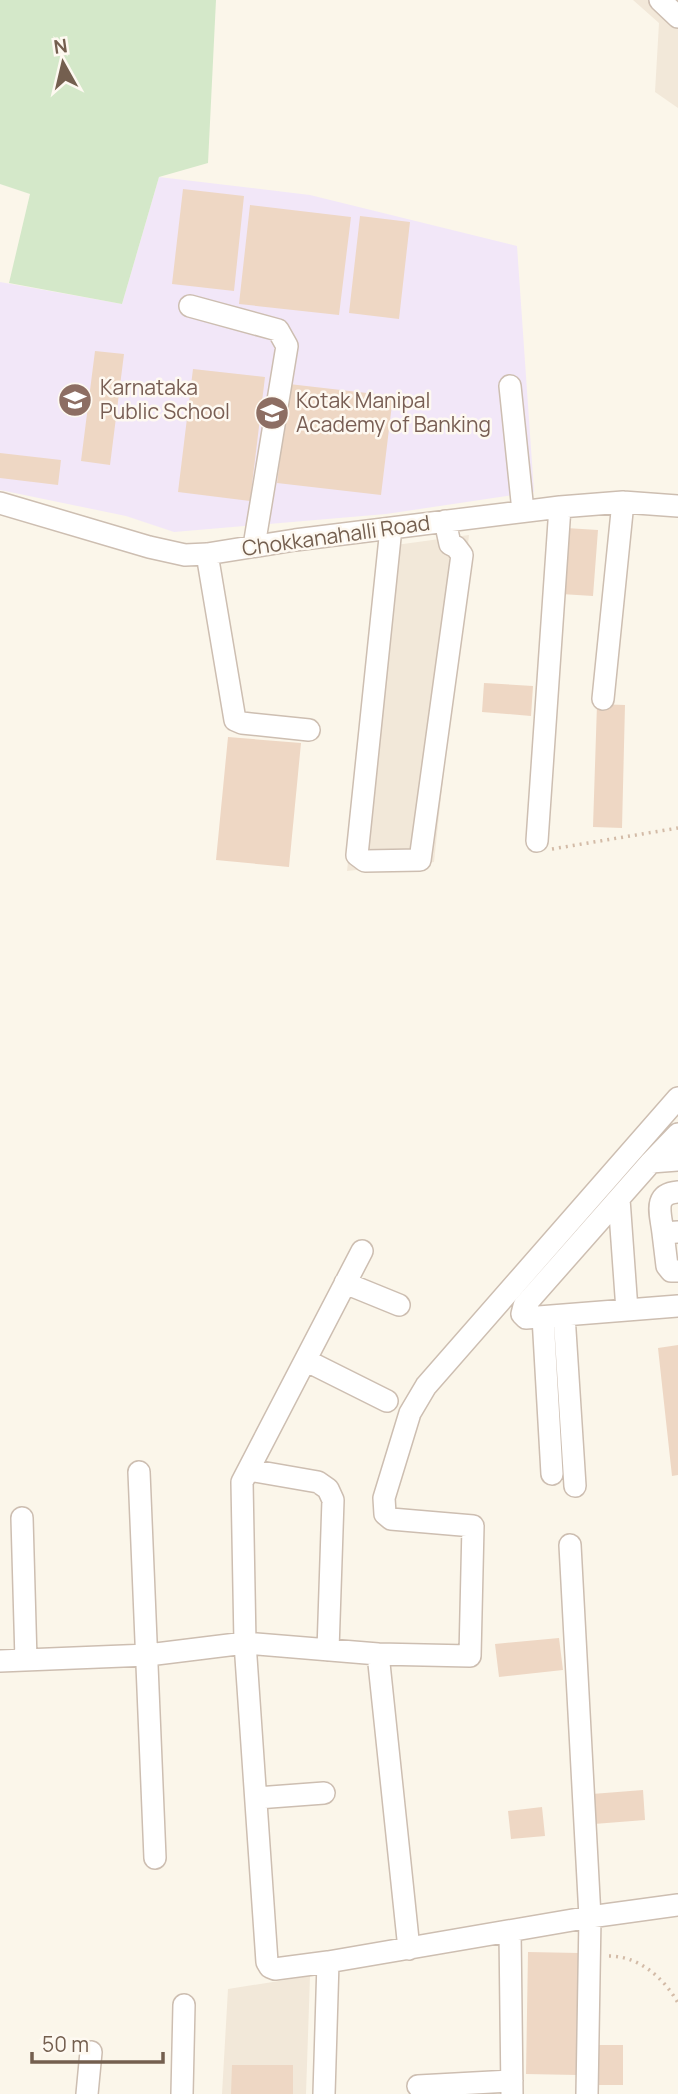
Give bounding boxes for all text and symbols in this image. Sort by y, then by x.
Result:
north arrow [28,28,98,98]
text: N [52,32,69,60]
place label: Karnataka Public School [100,373,230,425]
school or university icon: Karnataka Public School [56,381,94,419]
place label: Kotak Manipal Academy of Banking [296,386,491,438]
school or university icon: Kotak Manipal Academy of Banking [253,394,291,432]
street label: Chokkanahalli Road [240,508,432,562]
scale bar [32,2021,163,2064]
text: 50 m [42,2030,89,2058]

